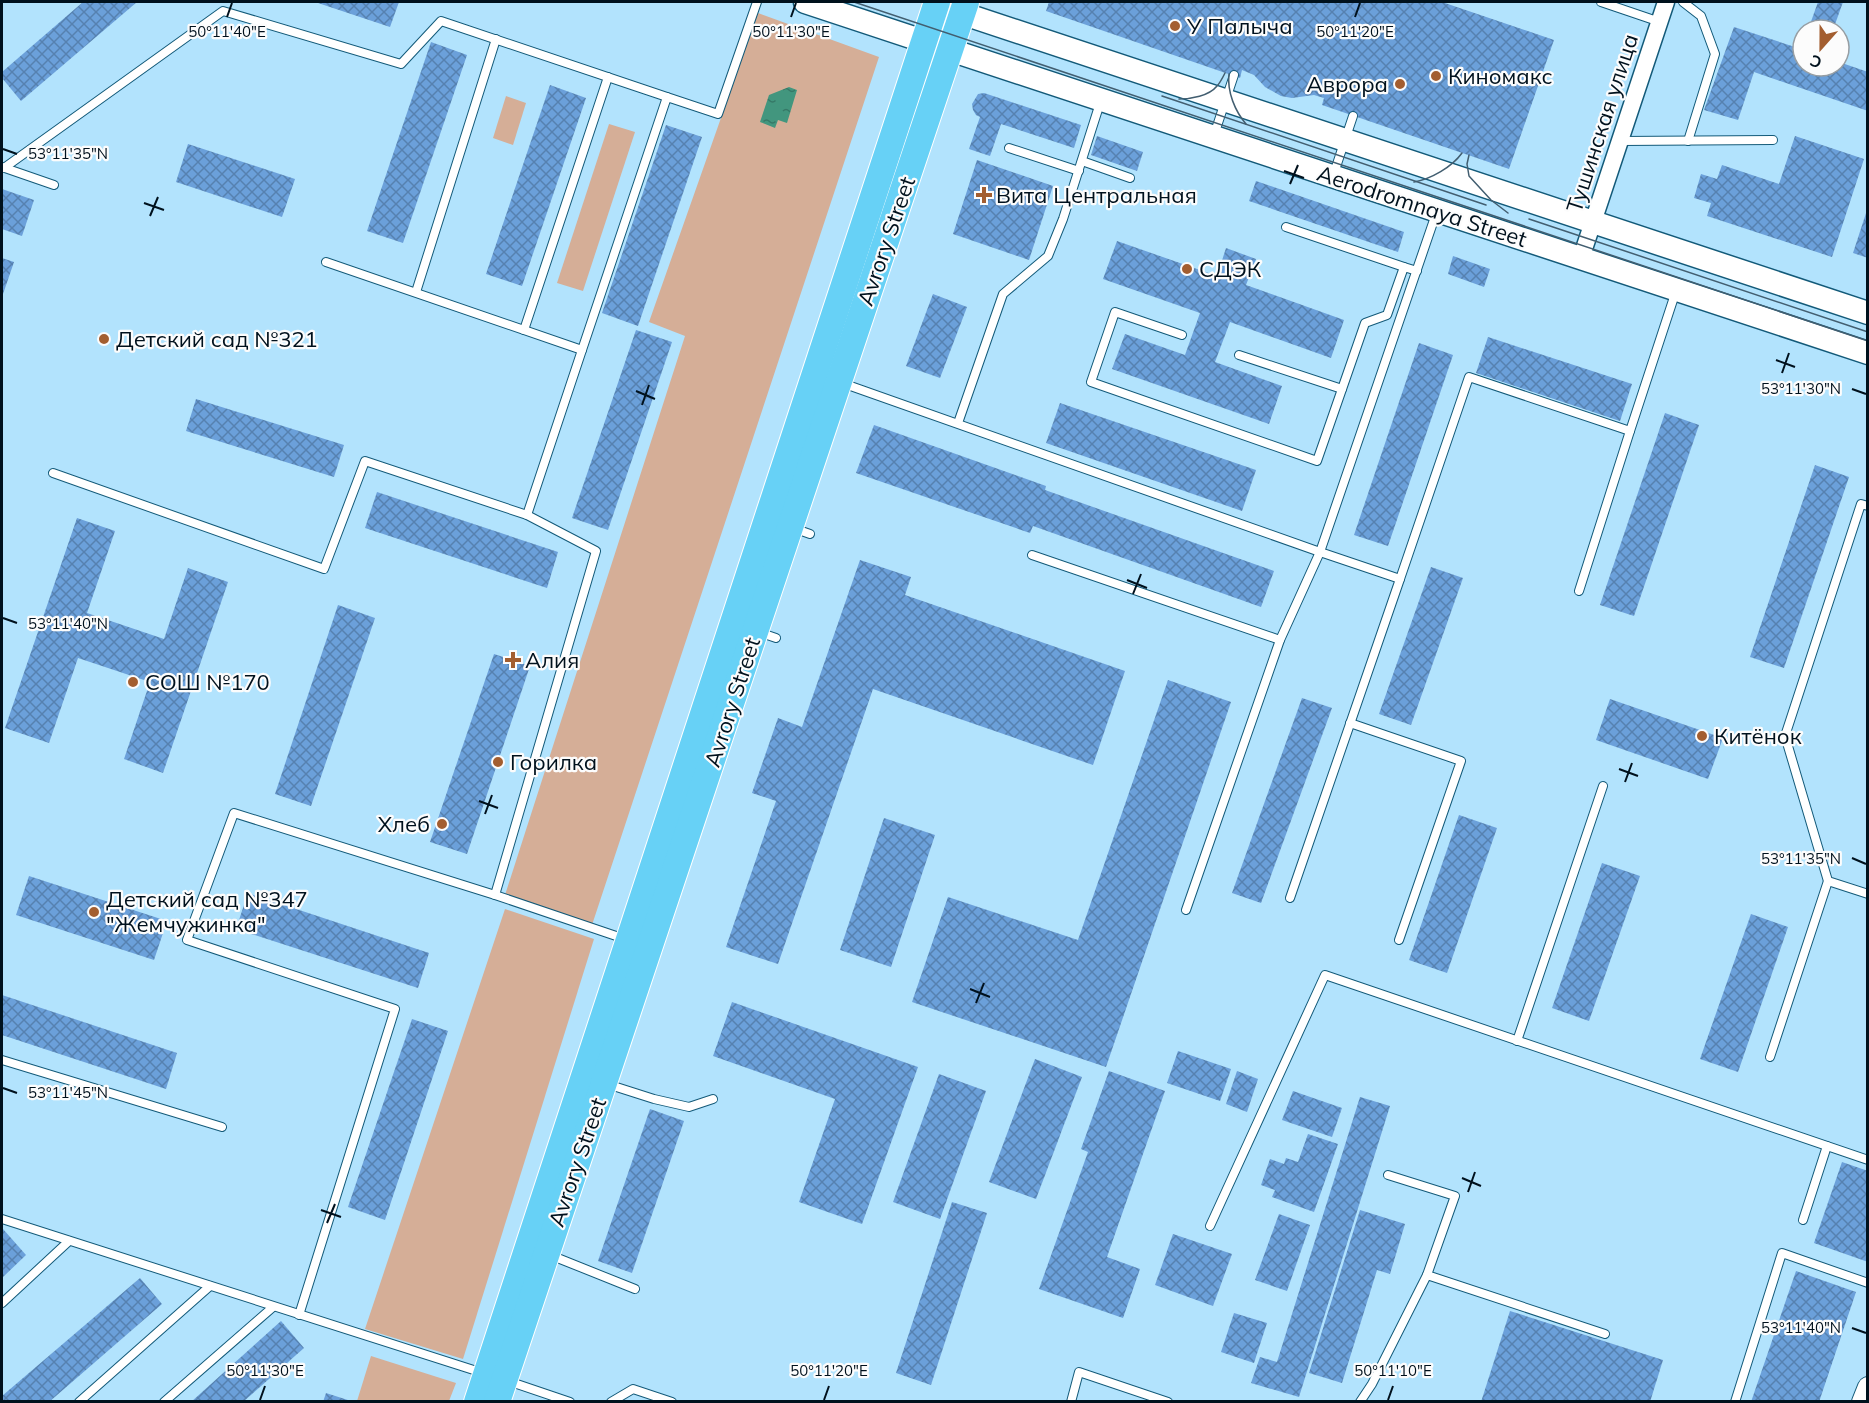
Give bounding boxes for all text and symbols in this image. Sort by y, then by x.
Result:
place label: У Палыча [1186,12,1293,40]
north arrow [1791,18,1851,78]
marker: У Палыча [1168,19,1182,33]
text: 50°11'40"E [188,22,266,41]
text: 50°11'30"E [752,22,830,41]
text: 50°11'20"E [1316,22,1394,41]
street label: Тушинская улица [1560,30,1644,216]
text: С [1807,51,1824,73]
place label: Киномакс [1448,62,1553,90]
marker: Киномакс [1429,69,1443,83]
place label: Аврора [1307,70,1388,98]
marker: Аврора [1393,77,1407,91]
text: 53°11'35"N [28,144,108,163]
street label: Aerodromnaya Street [1314,159,1531,253]
street label: Avrory Street [851,173,921,309]
place label: Вита Центральная [996,181,1197,209]
marker: Вита Центральная [977,188,991,202]
place label: СДЭК [1199,255,1262,283]
marker: СДЭК [1180,262,1194,276]
place label: Детский сад №321 [116,325,318,353]
marker: Детский сад №321 [97,332,111,346]
text: 53°11'30"N [1761,379,1841,398]
text: 53°11'40"N [28,614,108,633]
street label: Avrory Street [698,633,766,770]
place label: Алия [525,646,579,674]
marker: Алия [506,653,520,667]
place label: СОШ №170 [145,668,270,696]
marker: СОШ №170 [126,675,140,689]
place label: Китёнок [1714,722,1802,750]
marker: Китёнок [1695,729,1709,743]
place label: Горилка [510,748,597,776]
marker: Горилка [491,755,505,769]
place label: Хлеб [378,810,430,838]
marker: Хлеб [435,817,449,831]
text: 53°11'35"N [1761,849,1841,868]
place label: Детский сад №347 "Жемчужинка" [106,885,308,938]
marker: Детский сад №347 "Жемчужинка" [87,905,101,919]
text: 53°11'45"N [28,1083,108,1102]
street label: Avrory Street [542,1094,612,1230]
text: 53°11'40"N [1761,1318,1841,1337]
text: 50°11'30"E [226,1361,304,1380]
text: 50°11'20"E [790,1361,868,1380]
text: 50°11'10"E [1354,1361,1432,1380]

